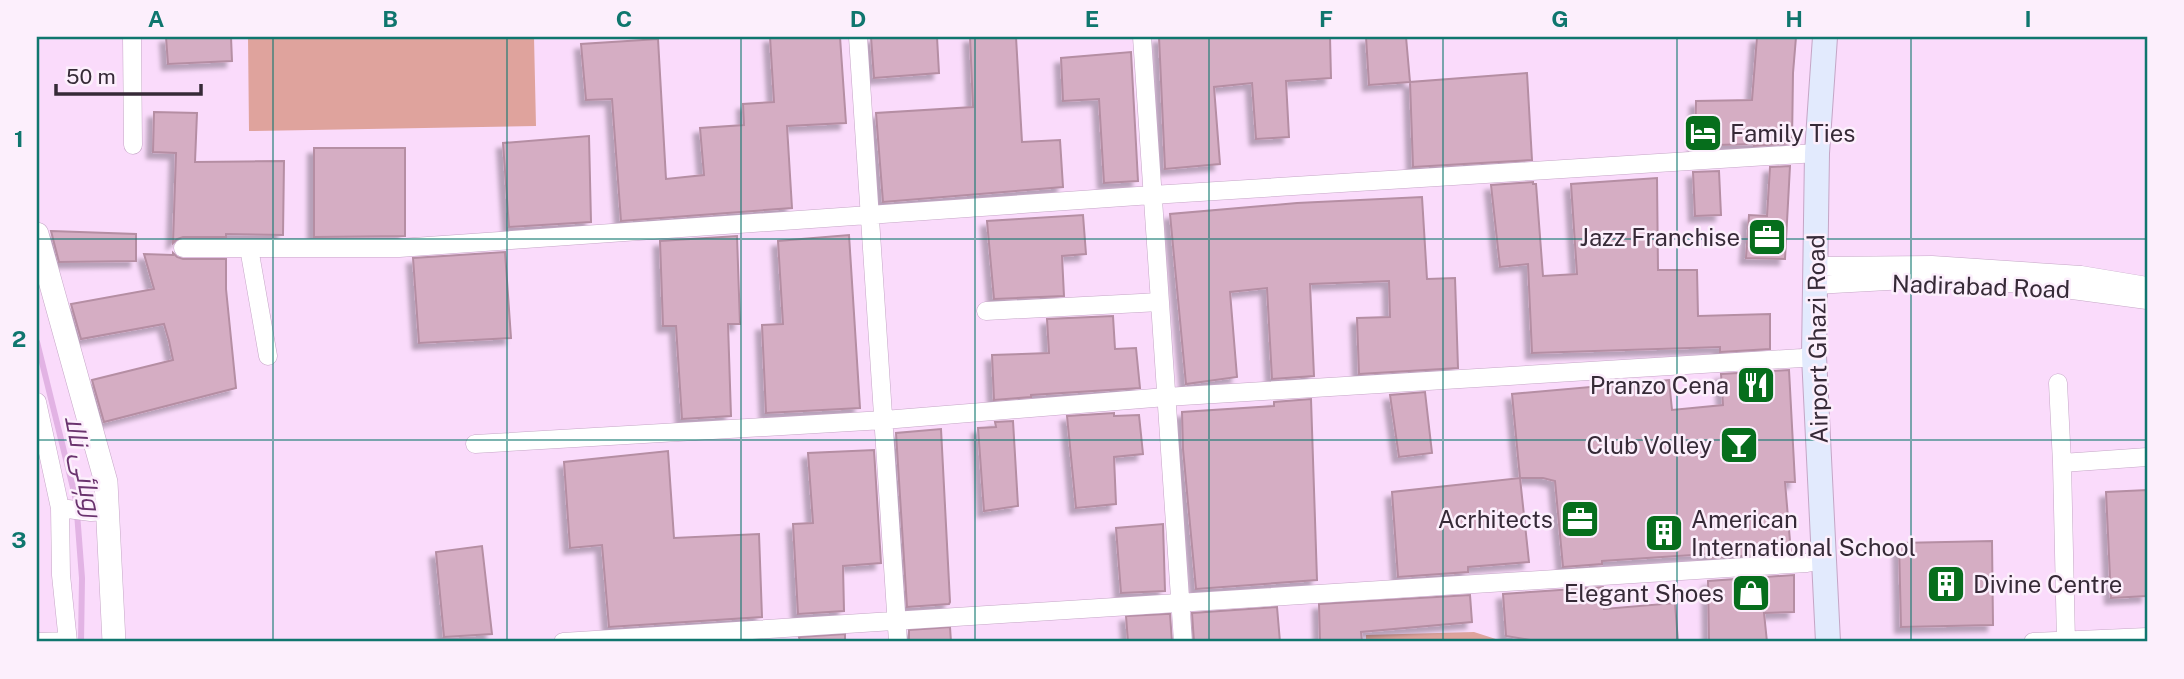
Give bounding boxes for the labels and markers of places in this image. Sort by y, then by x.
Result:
hotel icon: Family Ties [1682,112,1724,154]
place label: Family Ties [1730,119,1855,147]
office icon: Jazz Franchise [1746,216,1788,258]
place label: Jazz Franchise [1580,223,1740,251]
restaurant icon: Pranzo Cena [1735,364,1777,406]
place label: Pranzo Cena [1590,371,1729,399]
bar icon: Club Volley [1718,424,1760,466]
place label: Club Volley [1587,431,1712,459]
office icon: Acrhitects [1559,498,1601,540]
place label: Acrhitects [1438,505,1553,533]
place label: American International School [1691,505,1916,561]
building icon: American International School [1643,512,1685,554]
building icon: Divine Centre [1925,563,1967,605]
place label: Divine Centre [1973,570,2122,598]
shop icon: Elegant Shoes [1730,572,1772,614]
place label: Elegant Shoes [1564,579,1724,607]

